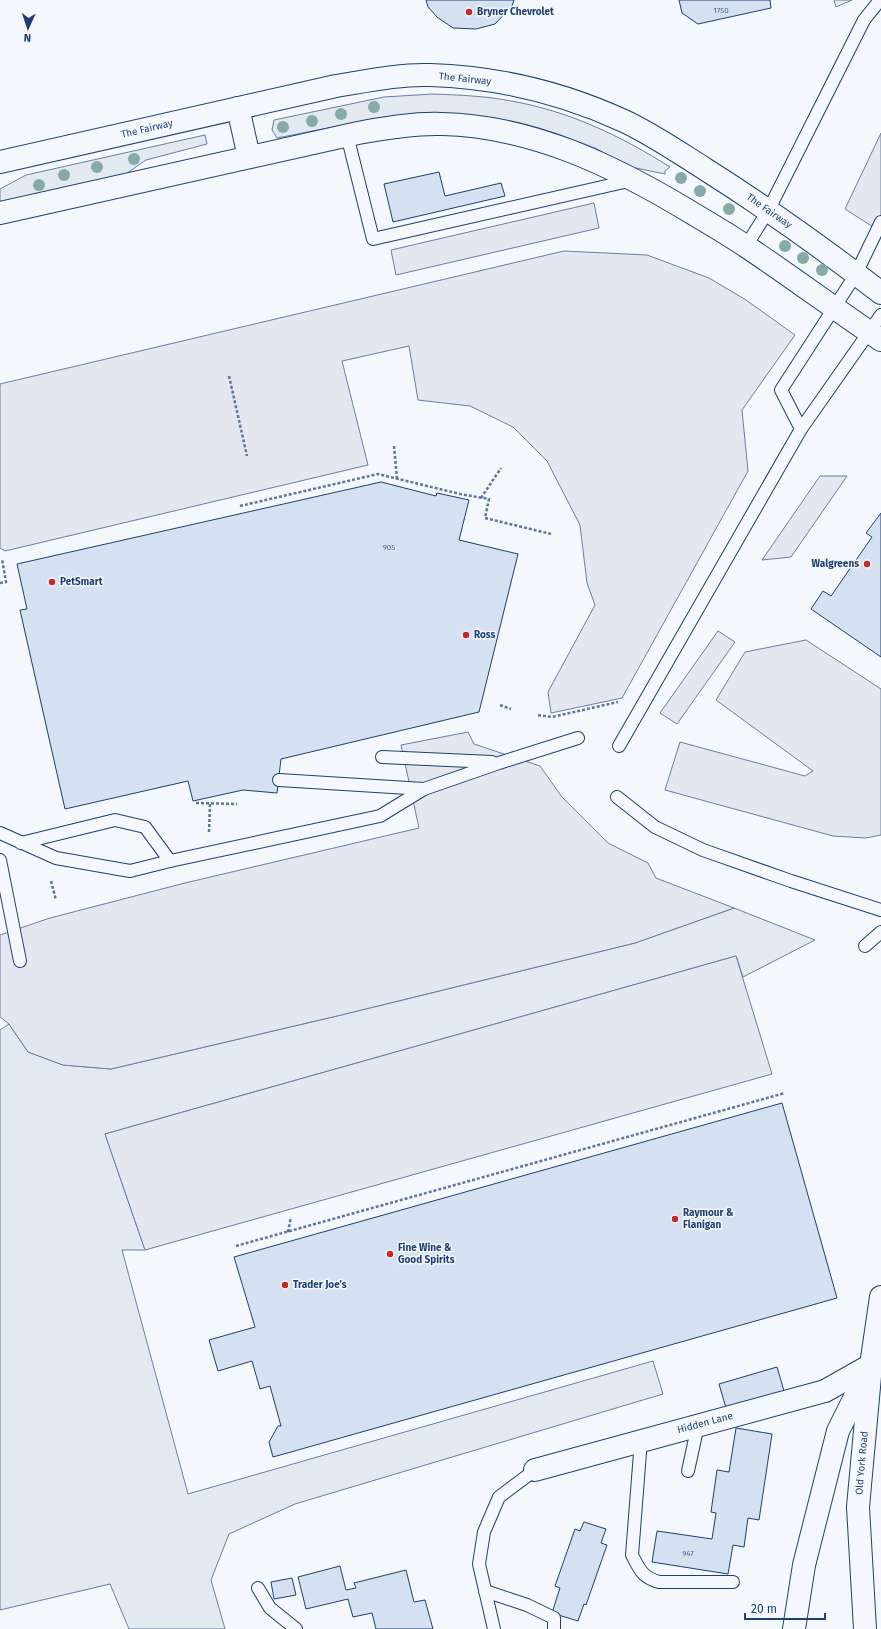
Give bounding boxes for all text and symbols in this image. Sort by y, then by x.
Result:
place label: Bryner Chevrolet [477,6,554,18]
house number: 1750 [713,6,729,15]
marker: Bryner Chevrolet [464,7,474,17]
north arrow [8,8,48,48]
text: N [24,31,31,44]
street label: The Fairway [438,70,492,88]
street label: The Fairway [120,117,174,141]
street label: The Fairway [744,191,794,231]
house number: 905 [383,543,395,552]
place label: Walgreens [812,558,859,570]
marker: Walgreens [862,559,872,569]
place label: PetSmart [60,576,103,588]
marker: PetSmart [47,577,57,587]
place label: Ross [474,629,496,641]
marker: Ross [461,630,471,640]
place label: Raymour & Flanigan [683,1207,734,1231]
marker: Raymour & Flanigan [670,1214,680,1224]
place label: Fine Wine & Good Spirits [398,1242,455,1266]
marker: Fine Wine & Good Spirits [385,1249,395,1259]
place label: Trader Joe's [293,1279,347,1291]
marker: Trader Joe's [280,1280,290,1290]
street label: Hidden Lane [676,1410,734,1436]
street label: Old York Road [853,1431,871,1495]
house number: 947 [682,1549,694,1558]
scale bar [745,1595,825,1621]
text: 20 m [751,1602,777,1616]

